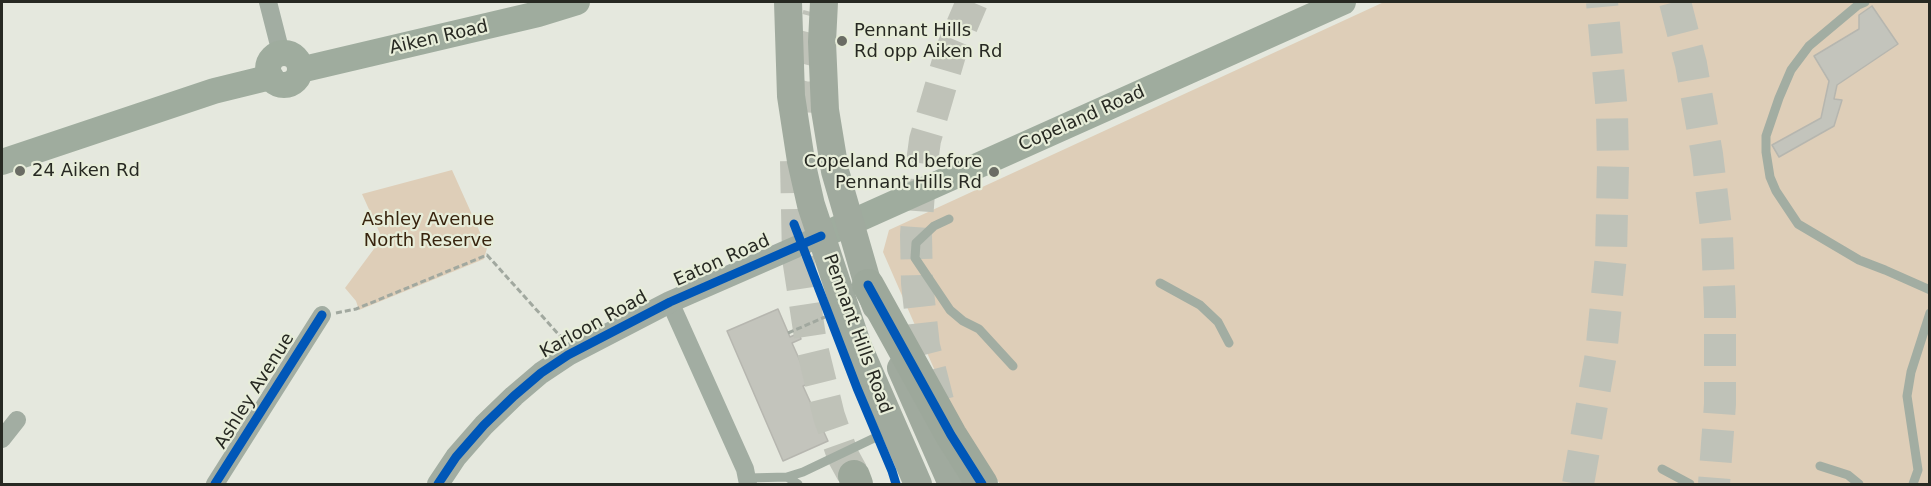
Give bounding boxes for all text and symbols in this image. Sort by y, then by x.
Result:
street label: Aiken Road [388,16,490,60]
place label: Pennant Hills Rd opp Aiken Rd [854,20,1002,63]
marker: Pennant Hills Rd opp Aiken Rd [835,34,849,48]
street label: Copeland Road [1016,82,1148,156]
place label: Copeland Rd before Pennant Hills Rd [804,151,982,194]
place label: 24 Aiken Rd [32,160,140,182]
marker: 24 Aiken Rd [13,164,27,178]
marker: Copeland Rd before Pennant Hills Rd [987,165,1001,179]
park label: Ashley Avenue North Reserve [362,209,494,252]
street label: Eaton Road [671,230,773,292]
street label: Pennant Hills Road [818,251,896,417]
street label: Karloon Road [537,287,651,363]
street label: Ashley Avenue [211,329,299,453]

